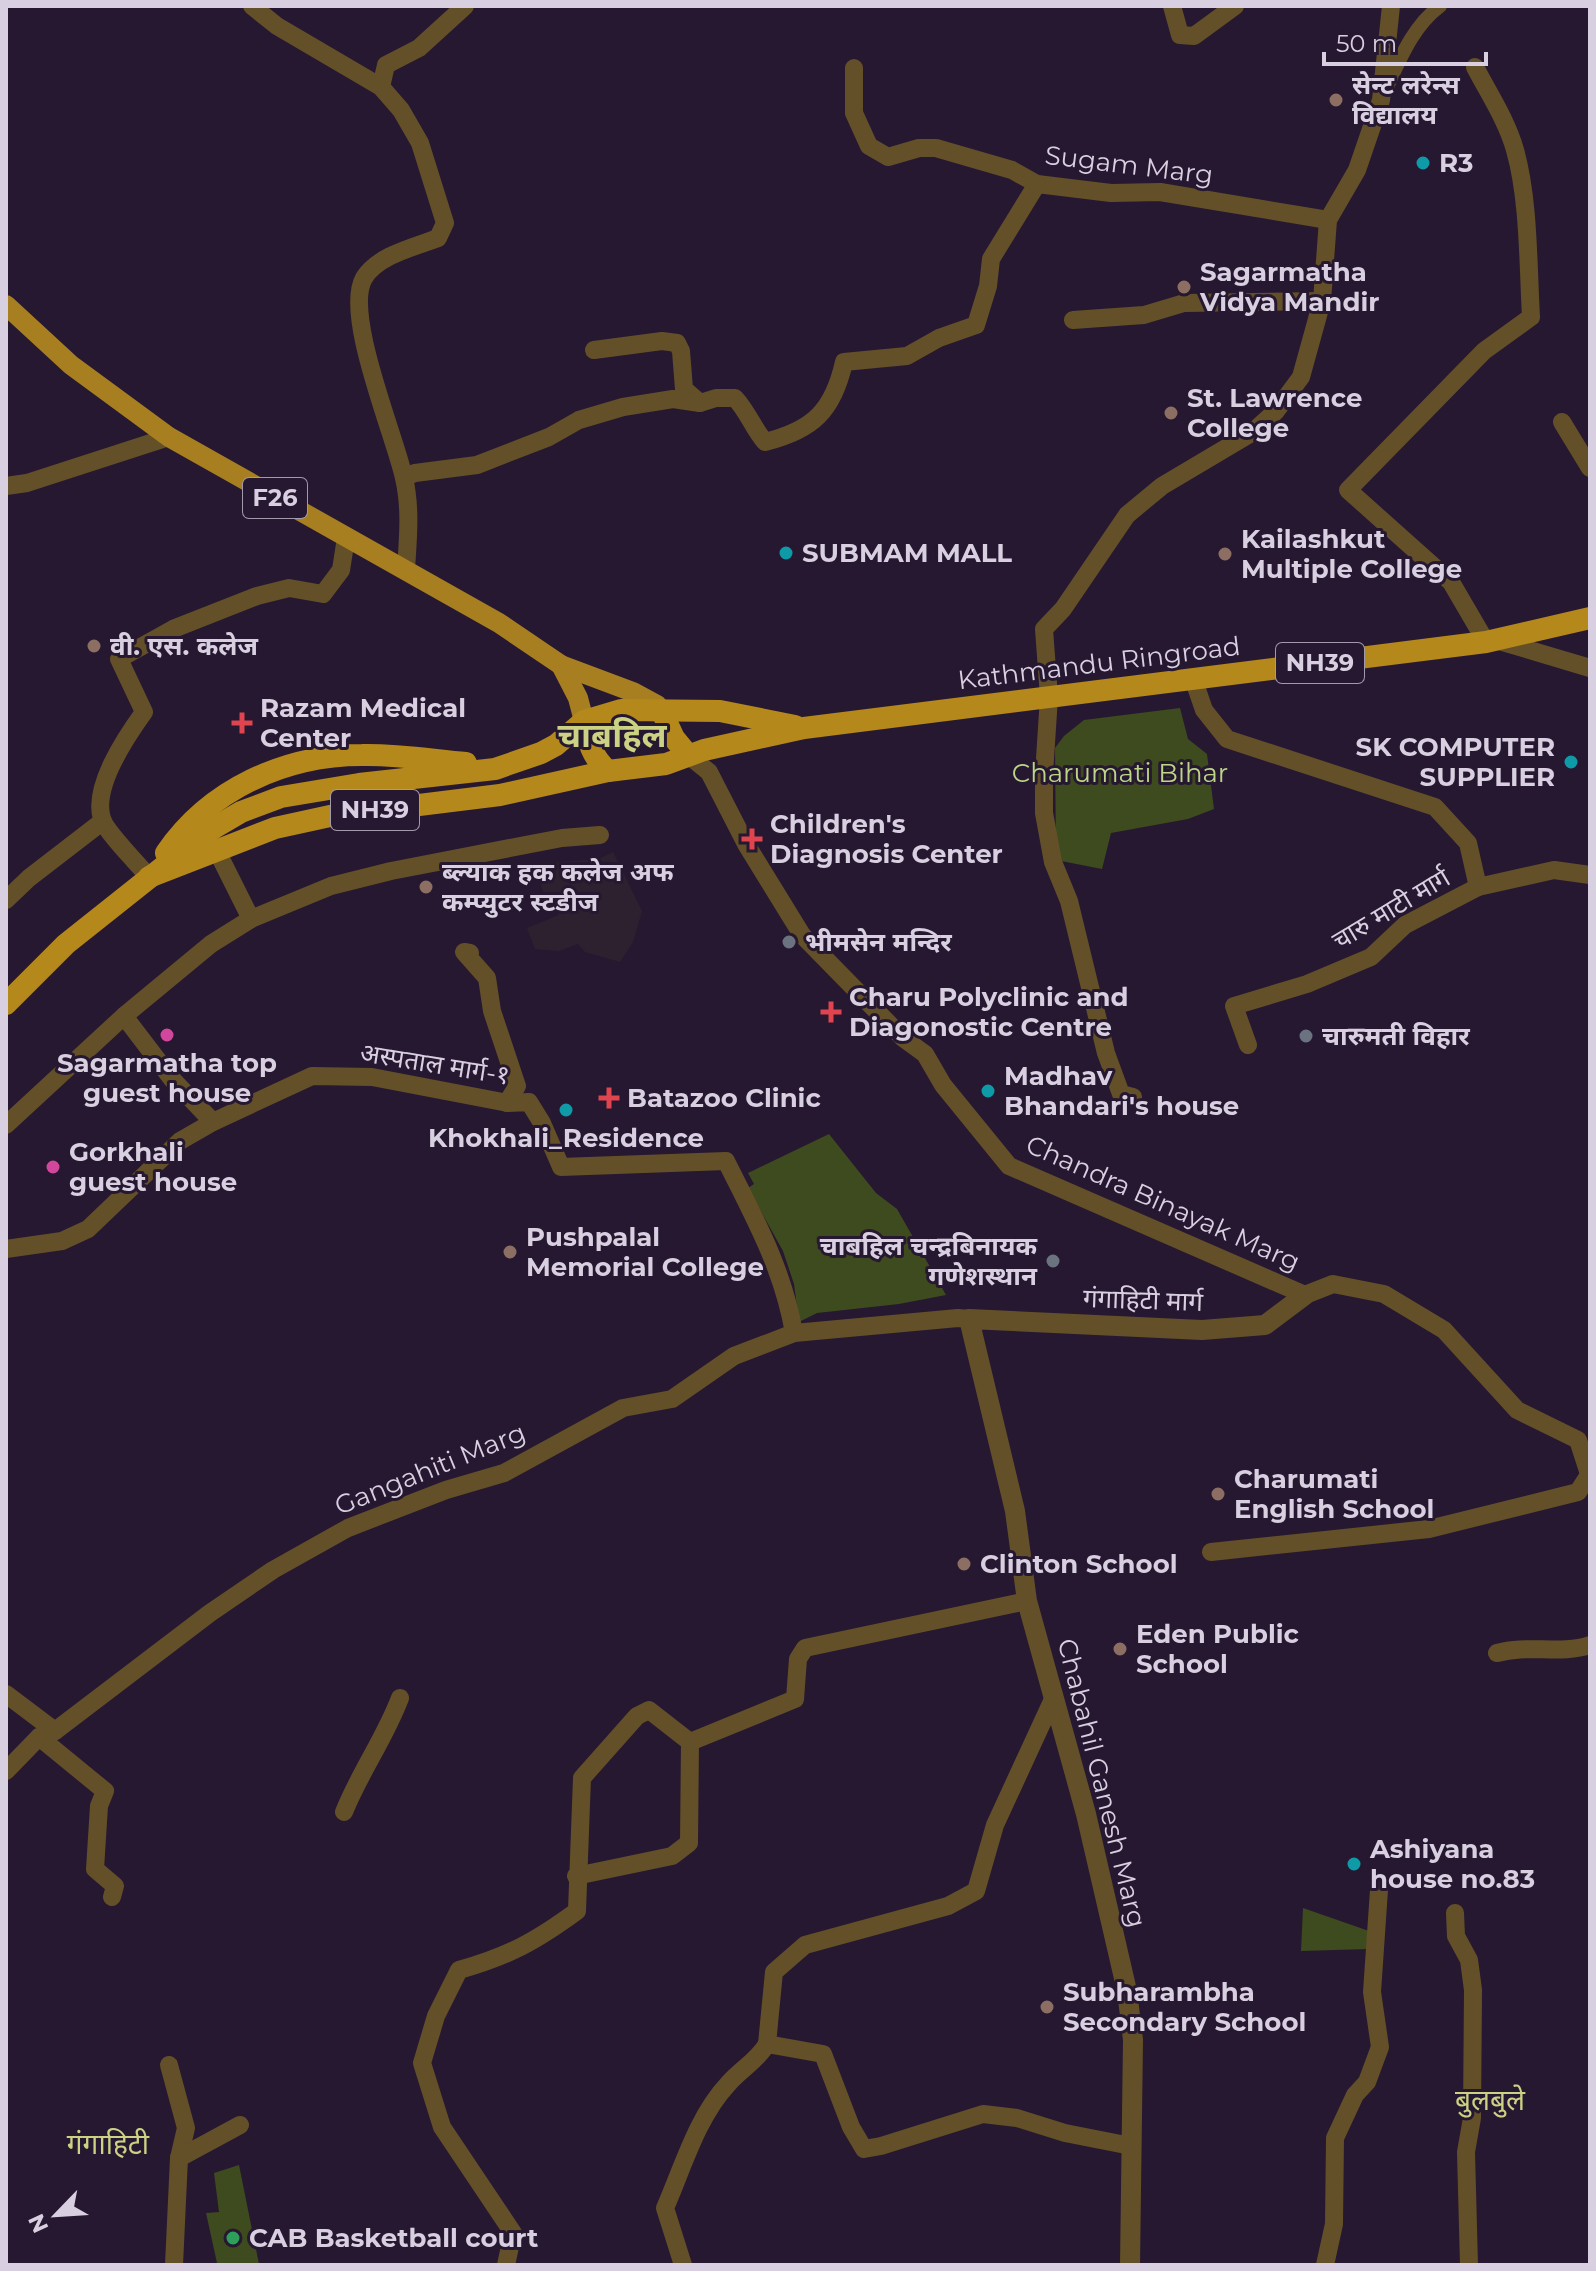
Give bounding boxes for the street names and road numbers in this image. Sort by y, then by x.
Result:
street label: Sugam Marg [1043,139,1215,191]
road number: F26 [243,478,307,518]
street label: Kathmandu Ringroad [956,630,1242,696]
road number: NH39 [1276,643,1364,683]
road number: NH39 [331,790,419,830]
street label: चारु माटी मार्ग [1326,861,1456,957]
street label: अस्पताल मार्ग-१ [358,1036,512,1092]
street label: Chandra Binayak Marg [1021,1128,1305,1278]
street label: गंगाहिटी मार्ग [1082,1282,1205,1318]
street label: Gangahiti Marg [330,1416,530,1522]
street label: Chabahil Ganesh Marg [1051,1635,1153,1931]

